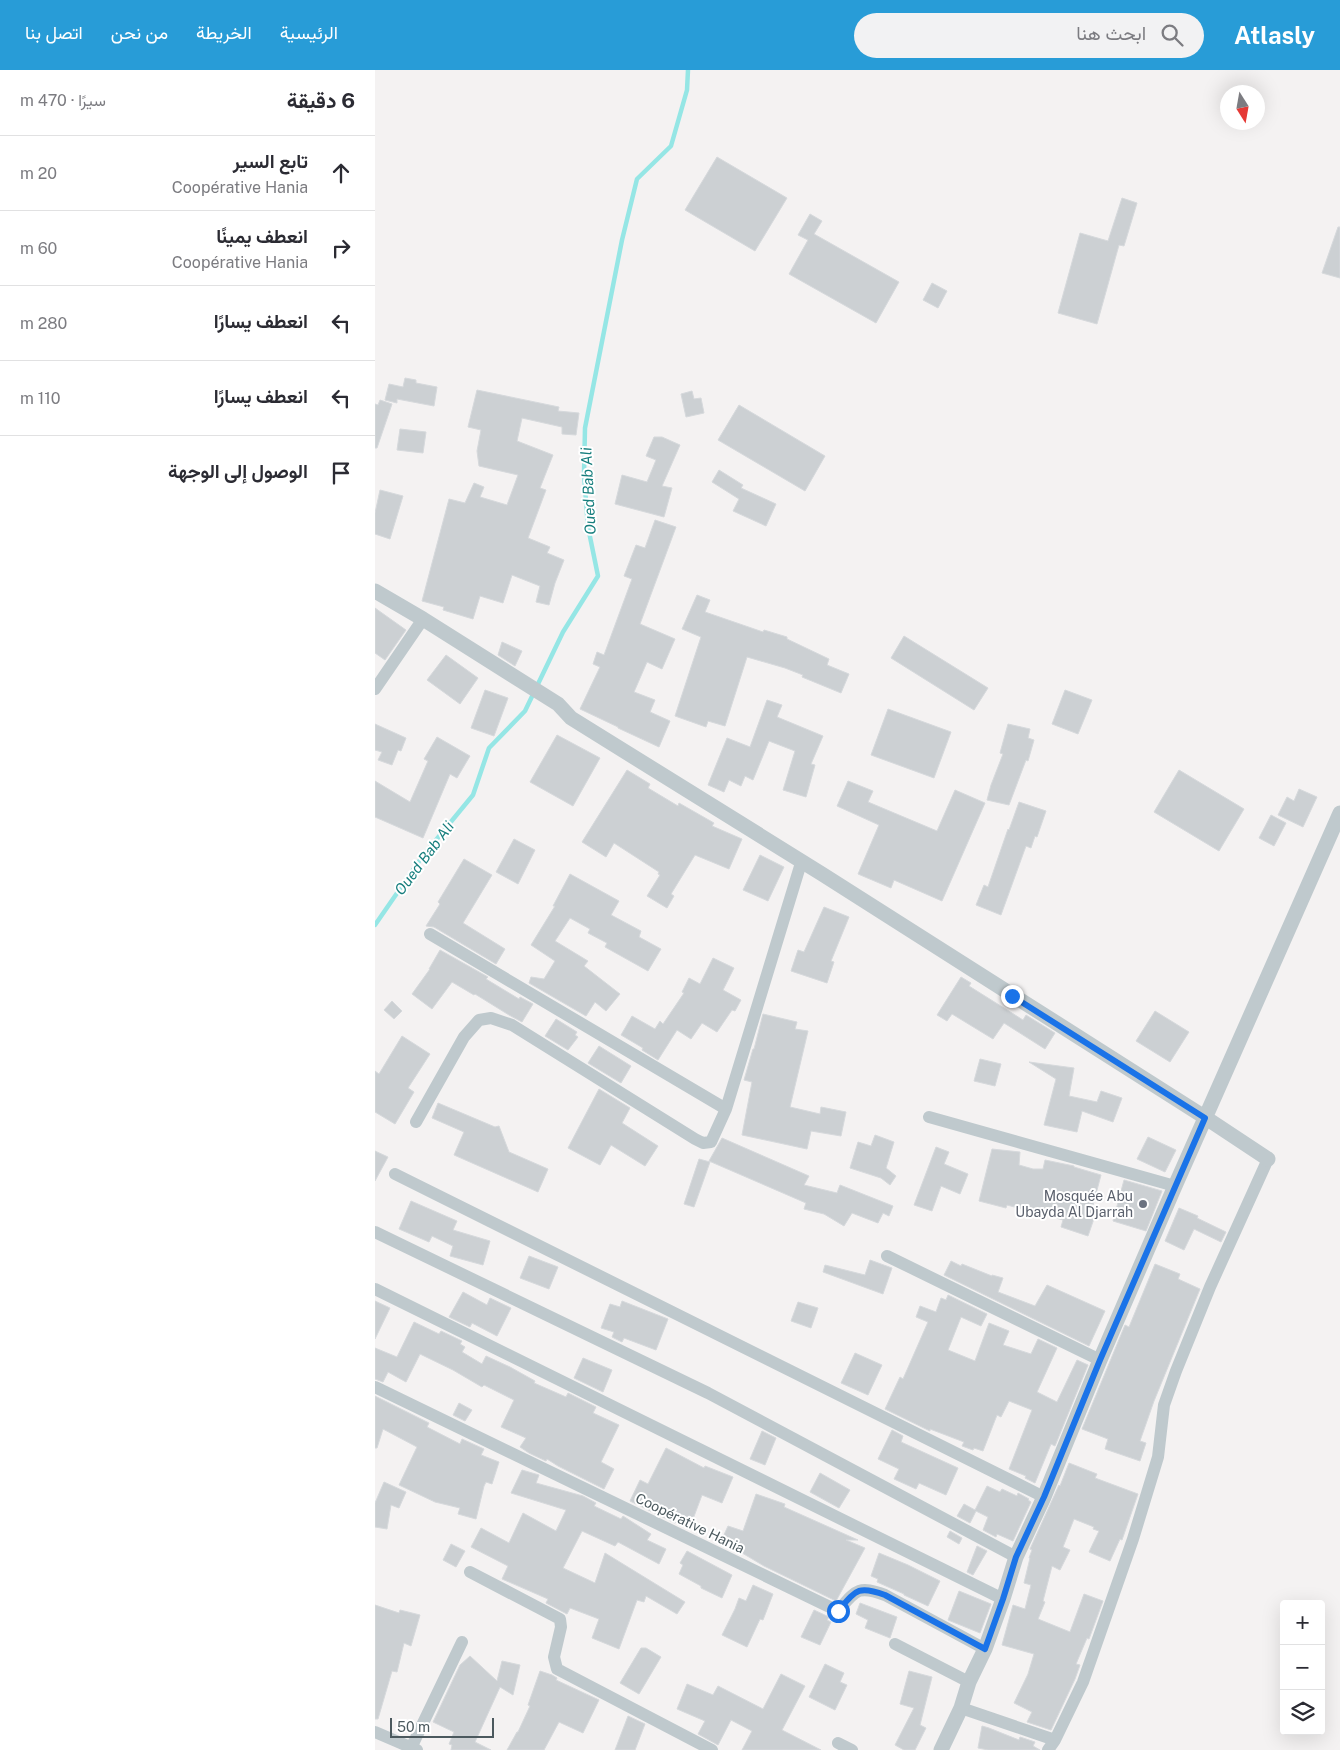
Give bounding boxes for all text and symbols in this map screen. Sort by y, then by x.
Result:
search box [854,13,1204,58]
icon: search [1158,21,1186,49]
text: Atlasly [1234,21,1315,49]
text: اتصل بنا [25,22,83,43]
text: من نحن [111,22,168,43]
text: الخريطة [196,22,252,43]
text: الرئيسية [280,22,338,43]
text: ابحث هنا [1076,22,1146,44]
north arrow [1220,85,1265,130]
text: 6 دقيقة [287,88,355,113]
text: سيرًا · 470 m [20,91,106,110]
text: تابع السير [233,150,308,172]
icon: ahead [327,159,355,187]
text: 20 m [20,164,57,183]
text: Coopérative Hania [172,178,308,197]
text: انعطف يمينًا [216,225,308,247]
icon: right [327,234,355,262]
text: 60 m [20,239,57,258]
text: Coopérative Hania [172,253,308,272]
icon: left [327,309,355,337]
text: انعطف يسارًا [214,310,308,332]
text: 280 m [20,314,67,333]
icon: left [327,384,355,412]
text: انعطف يسارًا [214,385,308,407]
text: 110 m [20,389,61,408]
water label: Oued Bab Ali [577,446,599,535]
icon: arrive [327,459,355,487]
text: الوصول إلى الوجهة [168,460,308,482]
water label: Oued Bab Ali [391,818,457,898]
route end [1001,985,1024,1008]
place label: Mosquée Abu Ubayda Al Djarrah [1015,1188,1133,1220]
marker: Mosquée Abu Ubayda Al Djarrah [1137,1198,1149,1210]
street label: Coopérative Hania [633,1490,747,1556]
route start [827,1600,850,1623]
map controls [1280,1600,1325,1735]
button: + [1280,1600,1325,1645]
button: − [1280,1645,1325,1690]
button: layers [1280,1690,1325,1735]
scale bar [390,1715,494,1738]
text: 50 m [397,1719,430,1735]

